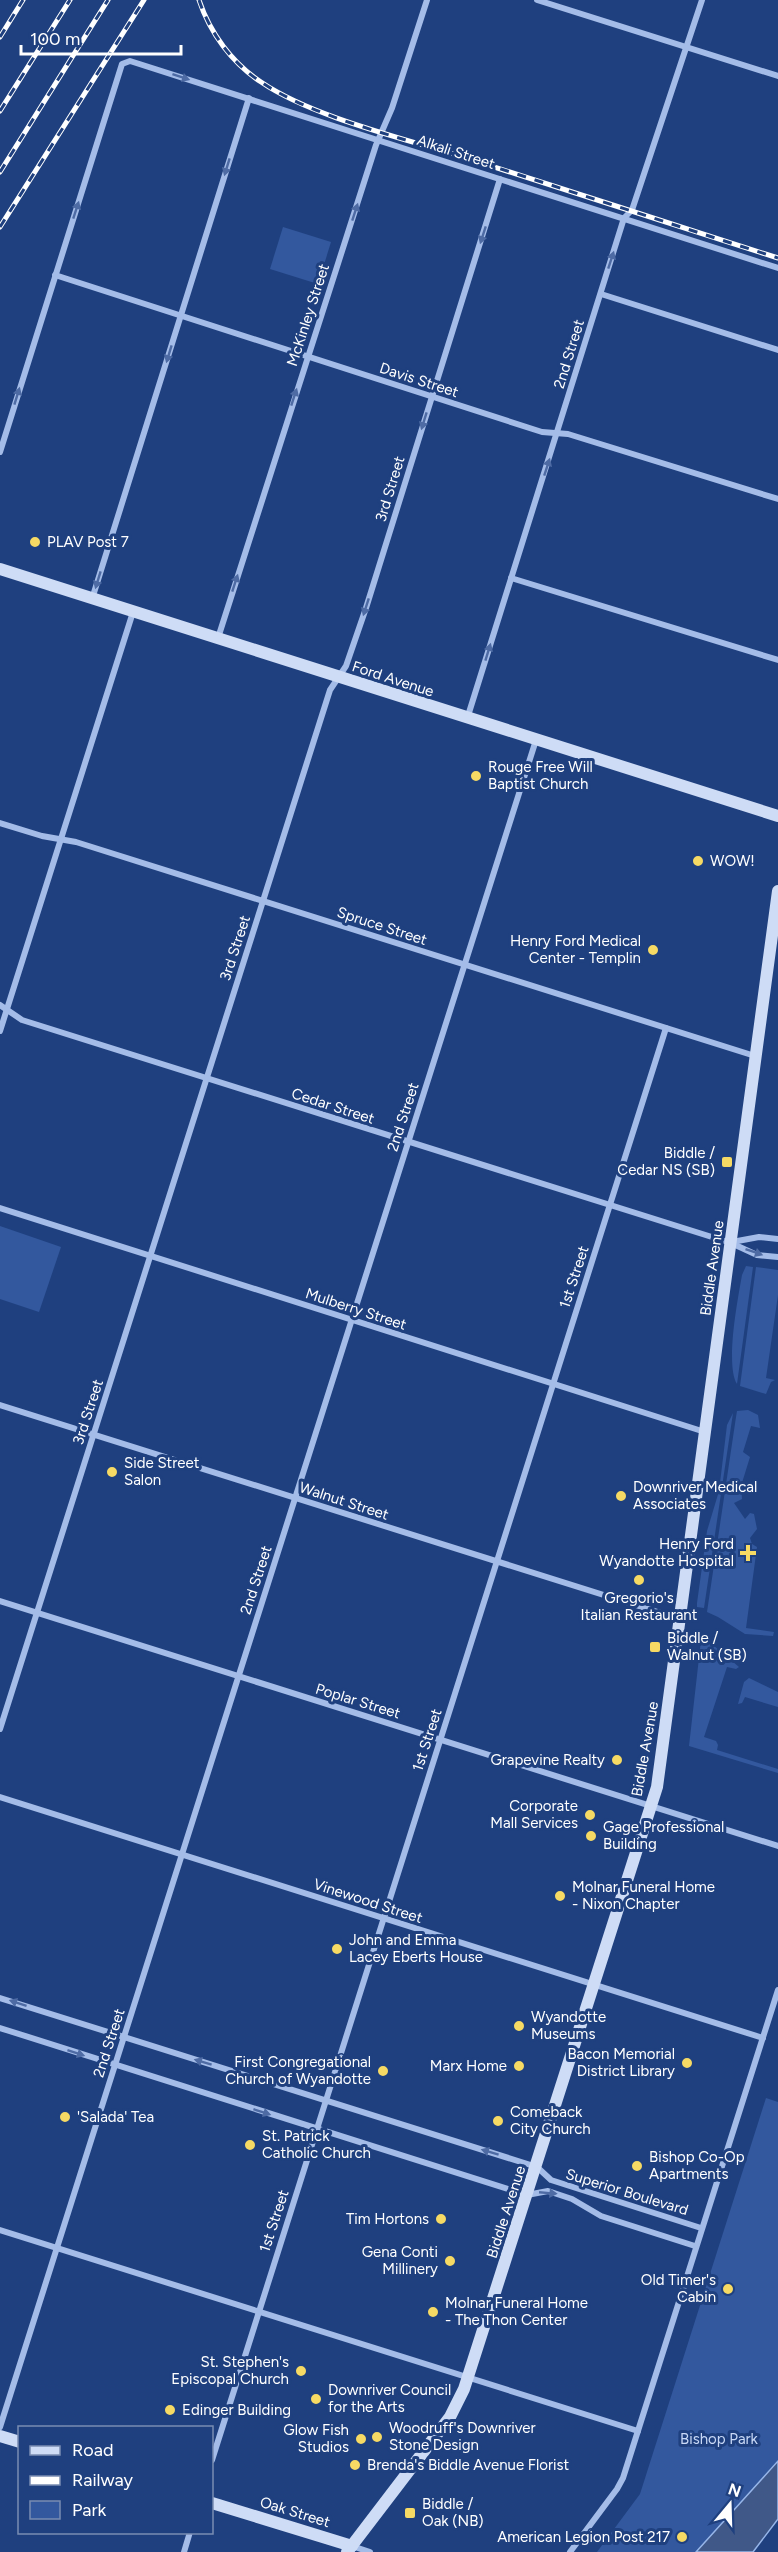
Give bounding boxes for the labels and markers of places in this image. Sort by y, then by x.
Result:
place label: PLAV Post 7 [47,533,129,551]
marker: PLAV Post 7 [28,535,42,549]
place label: Rouge Free Will Baptist Church [488,758,593,793]
marker: Rouge Free Will Baptist Church [469,769,483,783]
place label: WOW! [710,852,755,870]
marker: WOW! [691,854,705,868]
place label: Henry Ford Medical Center - Templin [510,932,641,967]
marker: Henry Ford Medical Center - Templin [646,943,660,957]
place label: Biddle / Cedar NS (SB) [617,1144,715,1179]
marker: Biddle / Cedar NS (SB) [720,1155,734,1169]
place label: Side Street Salon [124,1454,200,1489]
marker: Side Street Salon [105,1465,119,1479]
place label: Downriver Medical Associates [633,1478,757,1513]
marker: Downriver Medical Associates [614,1489,628,1503]
place label: Henry Ford Wyandotte Hospital [599,1535,734,1570]
marker: Henry Ford Wyandotte Hospital [739,1544,757,1562]
marker: Gregorio's Italian Restaurant [632,1573,646,1587]
place label: Gregorio's Italian Restaurant [581,1589,698,1624]
place label: Biddle / Walnut (SB) [667,1629,747,1664]
marker: Biddle / Walnut (SB) [648,1640,662,1654]
place label: Grapevine Realty [490,1751,605,1769]
marker: Grapevine Realty [610,1753,624,1767]
place label: Corporate Mall Services [490,1797,578,1832]
marker: Corporate Mall Services [583,1808,597,1822]
place label: Gage Professional Building [603,1818,724,1853]
marker: Gage Professional Building [584,1829,598,1843]
place label: Molnar Funeral Home - Nixon Chapter [572,1878,715,1913]
marker: Molnar Funeral Home - Nixon Chapter [553,1889,567,1903]
place label: John and Emma Lacey Eberts House [349,1931,483,1966]
marker: John and Emma Lacey Eberts House [330,1942,344,1956]
place label: Wyandotte Museums [531,2008,606,2043]
marker: Wyandotte Museums [512,2019,526,2033]
place label: Bacon Memorial District Library [567,2045,675,2080]
place label: First Congregational Church of Wyandotte [225,2053,371,2088]
marker: Bacon Memorial District Library [680,2056,694,2070]
place label: Marx Home [430,2057,507,2075]
marker: Marx Home [512,2059,526,2073]
marker: First Congregational Church of Wyandotte [376,2064,390,2078]
place label: Comeback City Church [510,2103,591,2138]
place label: 'Salada' Tea [77,2108,154,2126]
marker: 'Salada' Tea [58,2110,72,2124]
marker: Comeback City Church [491,2114,505,2128]
place label: St. Patrick Catholic Church [262,2127,371,2162]
marker: St. Patrick Catholic Church [243,2138,257,2152]
place label: Bishop Co-Op Apartments [649,2148,745,2183]
marker: Bishop Co-Op Apartments [630,2159,644,2173]
place label: Tim Hortons [346,2210,429,2228]
marker: Tim Hortons [434,2212,448,2226]
place label: Gena Conti Millinery [362,2243,438,2278]
marker: Gena Conti Millinery [443,2254,457,2268]
place label: Old Timer's Cabin [641,2271,716,2306]
marker: Old Timer's Cabin [721,2282,735,2296]
place label: Molnar Funeral Home - The Thon Center [445,2294,588,2329]
marker: Molnar Funeral Home - The Thon Center [426,2305,440,2319]
place label: St. Stephen's Episcopal Church [171,2353,289,2388]
marker: St. Stephen's Episcopal Church [294,2364,308,2378]
place label: Downriver Council for the Arts [328,2381,451,2416]
marker: Downriver Council for the Arts [309,2392,323,2406]
place label: Edinger Building [182,2401,291,2419]
marker: Edinger Building [163,2403,177,2417]
place label: Woodruff's Downriver Stone Design [389,2419,536,2454]
place label: Glow Fish Studios [283,2421,349,2456]
marker: Woodruff's Downriver Stone Design [370,2430,384,2444]
marker: Glow Fish Studios [354,2432,368,2446]
place label: Brenda's Biddle Avenue Florist [367,2456,569,2474]
marker: Brenda's Biddle Avenue Florist [348,2458,362,2472]
place label: Biddle / Oak (NB) [422,2495,484,2530]
marker: Biddle / Oak (NB) [403,2506,417,2520]
place label: American Legion Post 217 [497,2528,670,2546]
marker: American Legion Post 217 [675,2530,689,2544]

